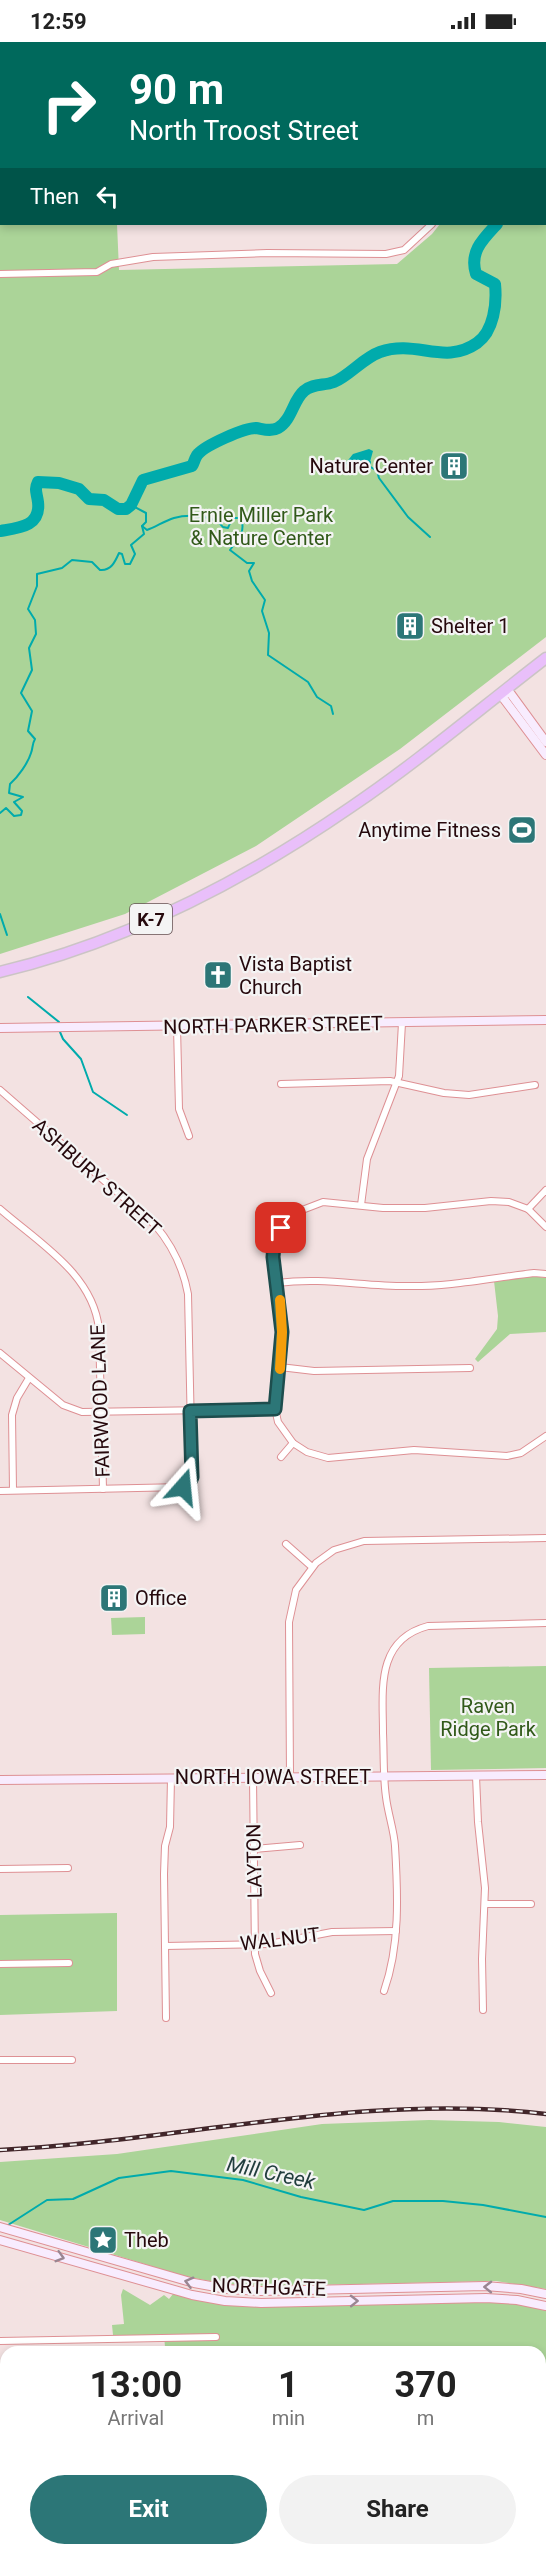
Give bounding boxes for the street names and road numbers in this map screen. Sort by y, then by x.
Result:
road number: K-7 [130,904,172,934]
street label: NORTH PARKER STREET [163,1011,383,1039]
street label: ASHBURY STREET [28,1113,166,1241]
street label: FAIRWOOD LANE [85,1324,115,1478]
street label: NORTH IOWA STREET [175,1765,371,1789]
street label: LAYTON [241,1823,267,1899]
street label: WALNUT [239,1922,321,1956]
street label: NORTHGATE [211,2273,327,2301]

